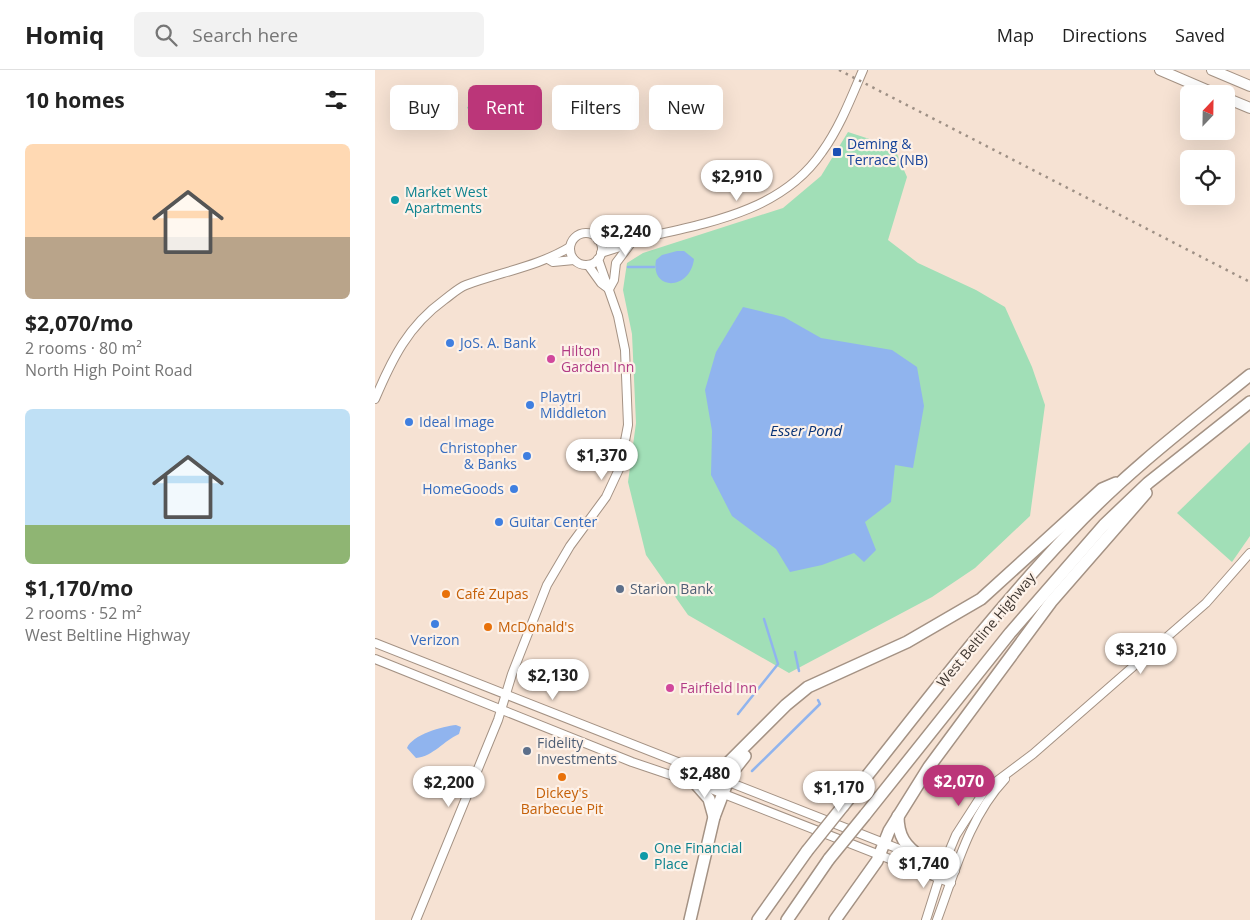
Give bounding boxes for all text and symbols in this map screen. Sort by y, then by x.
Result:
search box [134,12,484,57]
text: Homiq [25,18,104,51]
icon: search [152,21,180,49]
text: Search here [192,22,298,48]
text: Map [997,23,1034,47]
text: Directions [1062,23,1147,47]
text: Saved [1175,23,1225,47]
chip: Buy [390,85,458,130]
chip: Rent [468,85,542,130]
chip: Filters [552,85,639,130]
chip: New [649,85,723,130]
north arrow [1180,85,1235,140]
map controls [1180,85,1235,205]
text: 10 homes [25,86,125,114]
icon: filters [322,86,350,114]
place label: Deming & Terrace (NB) [847,134,928,169]
marker: Deming & Terrace (NB) [831,146,843,158]
button: locate [1180,150,1235,205]
pin: $2,910 [696,160,778,202]
text: $2,910 [712,165,762,187]
icon: home [143,177,233,267]
place label: Market West Apartments [405,182,487,217]
marker: Market West Apartments [389,194,401,206]
pin: $2,240 [585,214,667,257]
text: $2,240 [601,220,651,242]
text: $2,070/mo [25,309,133,337]
place label: JoS. A. Bank [458,333,537,352]
text: 2 rooms · 80 m² [25,337,142,359]
marker: JoS. A. Bank [444,337,456,349]
place label: Hilton Garden Inn [561,341,634,376]
marker: Hilton Garden Inn [545,353,557,365]
text: North High Point Road [25,359,193,381]
place label: Playtri Middleton [540,387,607,422]
marker: Playtri Middleton [524,399,536,411]
place label: Ideal Image [419,412,495,431]
marker: Ideal Image [403,416,415,428]
water label: Esser Pond [770,420,842,440]
place label: Christopher & Banks [440,438,517,473]
pin: $1,370 [561,438,643,481]
icon: home [143,442,233,532]
text: $1,370 [577,444,627,466]
marker: Christopher & Banks [521,450,533,462]
place label: HomeGoods [422,479,504,498]
marker: HomeGoods [508,483,520,495]
place label: Guitar Center [509,512,598,531]
marker: Guitar Center [493,516,505,528]
street label: West Beltline Highway [932,568,1040,691]
text: $1,170/mo [25,574,133,602]
place label: Starion Bank [630,579,714,598]
marker: Starion Bank [614,583,626,595]
place label: Café Zupas [456,584,529,603]
marker: Café Zupas [440,588,452,600]
text: 2 rooms · 52 m² [25,602,142,624]
place label: McDonald's [498,617,574,636]
marker: Verizon [429,618,441,630]
marker: McDonald's [482,621,494,633]
text: West Beltline Highway [25,624,190,646]
place label: Verizon [410,630,460,649]
pin: $3,210 [1100,632,1182,675]
text: $3,210 [1116,638,1166,660]
pin: $2,130 [512,658,594,701]
text: $2,130 [528,664,578,686]
place label: Fairfield Inn [680,678,757,697]
marker: Fairfield Inn [664,682,676,694]
place label: Fidelity Investments [537,733,617,768]
marker: Fidelity Investments [521,745,533,757]
pin: $2,480 [664,756,746,799]
text: $2,480 [680,762,730,784]
pin: $2,070 [918,764,1000,807]
pin: $2,200 [408,766,490,808]
pin: $1,170 [798,770,880,813]
text: $2,070 [934,770,984,792]
text: $2,200 [424,771,474,793]
marker: Dickey's Barbecue Pit [556,771,568,783]
text: $1,170 [814,776,864,798]
place label: Dickey's Barbecue Pit [521,783,603,818]
place label: One Financial Place [654,838,742,873]
pin: $1,740 [883,846,965,889]
marker: One Financial Place [638,850,650,862]
text: $1,740 [899,852,949,874]

